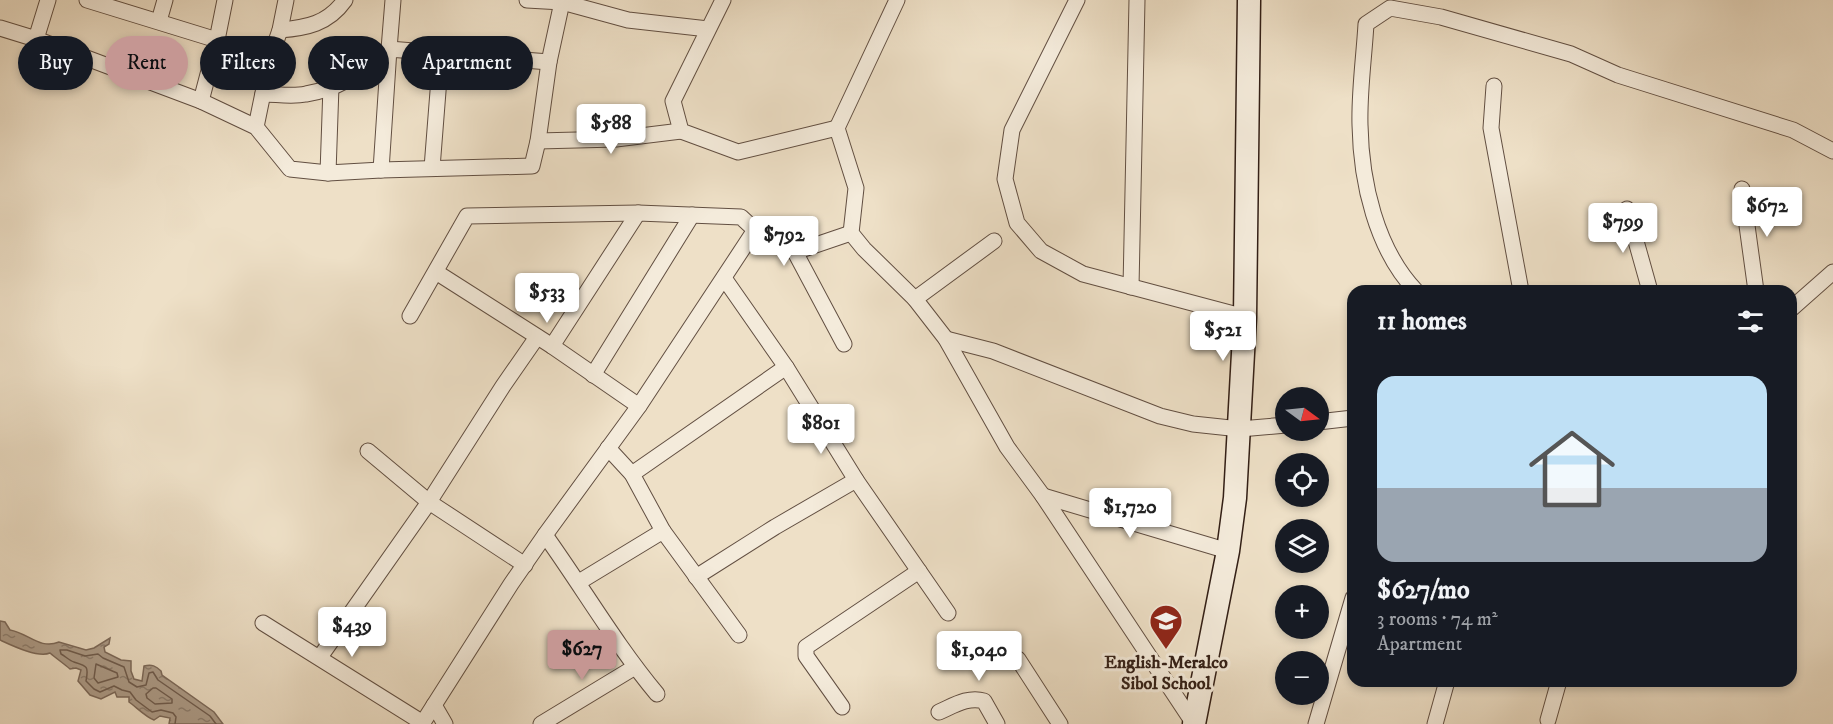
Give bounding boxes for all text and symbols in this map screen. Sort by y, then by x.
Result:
chip: Buy [18,36,93,90]
chip: Rent [105,36,188,90]
chip: Filters [200,36,296,90]
chip: New [308,36,389,90]
chip: Apartment [401,36,533,90]
pin: $588 [575,104,647,155]
text: $588 [591,111,631,136]
pin: $672 [1731,187,1803,238]
text: $672 [1746,194,1788,219]
pin: $799 [1587,203,1659,254]
text: $799 [1602,210,1644,235]
pin: $792 [748,216,820,267]
text: $792 [763,223,805,248]
pin: $533 [511,273,583,324]
text: $533 [529,280,565,305]
text: 11 homes [1377,305,1467,338]
icon: filters [1734,305,1767,338]
pin: $521 [1187,311,1259,362]
text: $521 [1204,318,1242,343]
north arrow [1275,387,1329,441]
map controls [1275,387,1329,705]
pin: $801 [785,404,857,455]
text: $801 [802,411,840,436]
icon: home [1518,415,1626,523]
button: locate [1275,453,1329,507]
pin: $1,720 [1081,488,1179,539]
text: $1,720 [1103,495,1157,520]
button: layers [1275,519,1329,573]
text: $627/mo [1377,574,1470,607]
button: + [1275,585,1329,639]
school or university icon: English-Meralco Sibol School [1148,603,1184,650]
pin: $439 [316,607,388,658]
text: 3 rooms · 74 m² [1377,607,1498,632]
text: $439 [332,614,372,639]
pin: $627 [546,630,618,681]
pin: $1,040 [930,631,1028,682]
text: Apartment [1377,632,1462,657]
text: $627 [561,637,603,662]
text: $1,040 [951,638,1007,663]
button: − [1275,651,1329,705]
place label: English-Meralco Sibol School [1104,652,1228,695]

